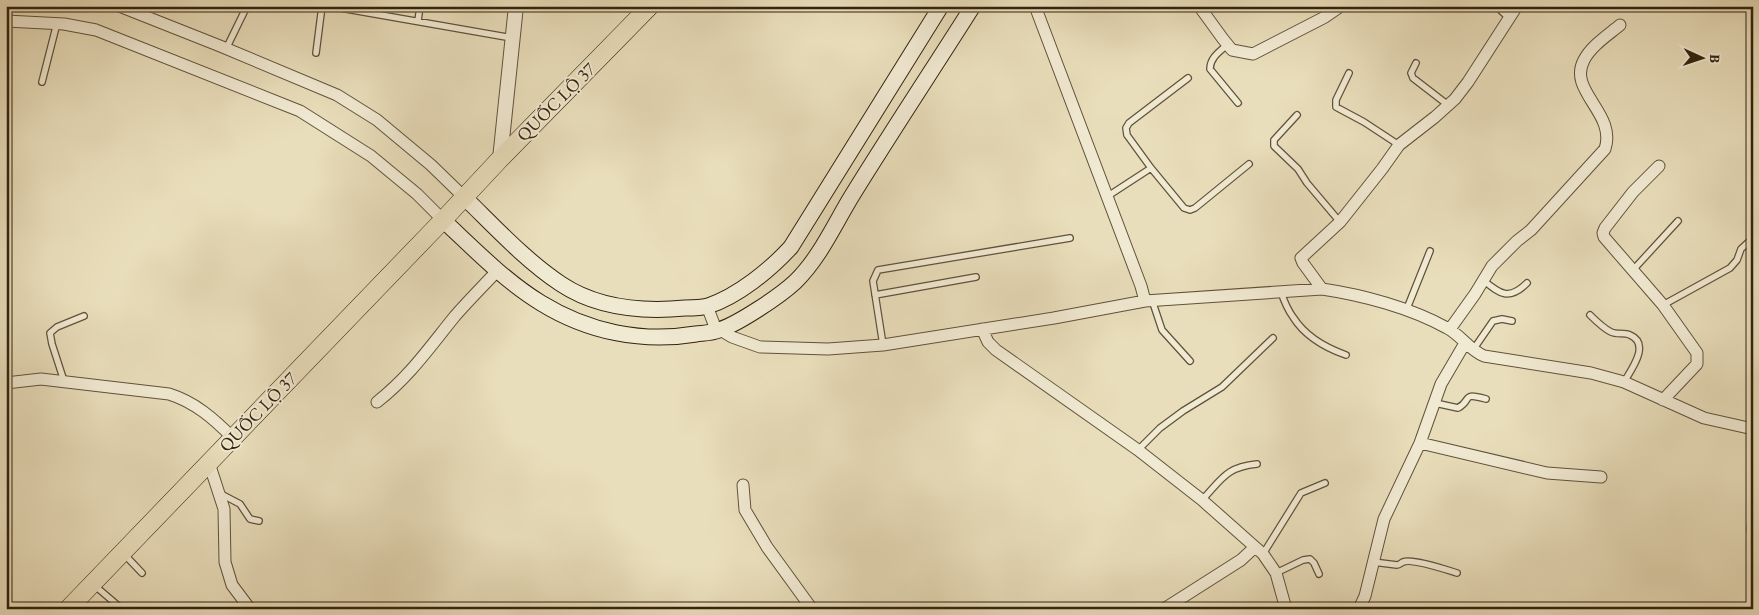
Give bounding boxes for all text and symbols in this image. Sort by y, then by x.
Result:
north arrow [1676,32,1726,82]
text: B [1706,54,1724,64]
street label: QUỐC LỘ 37 [511,57,600,146]
street label: QUỐC LỘ 37 [214,367,302,456]

